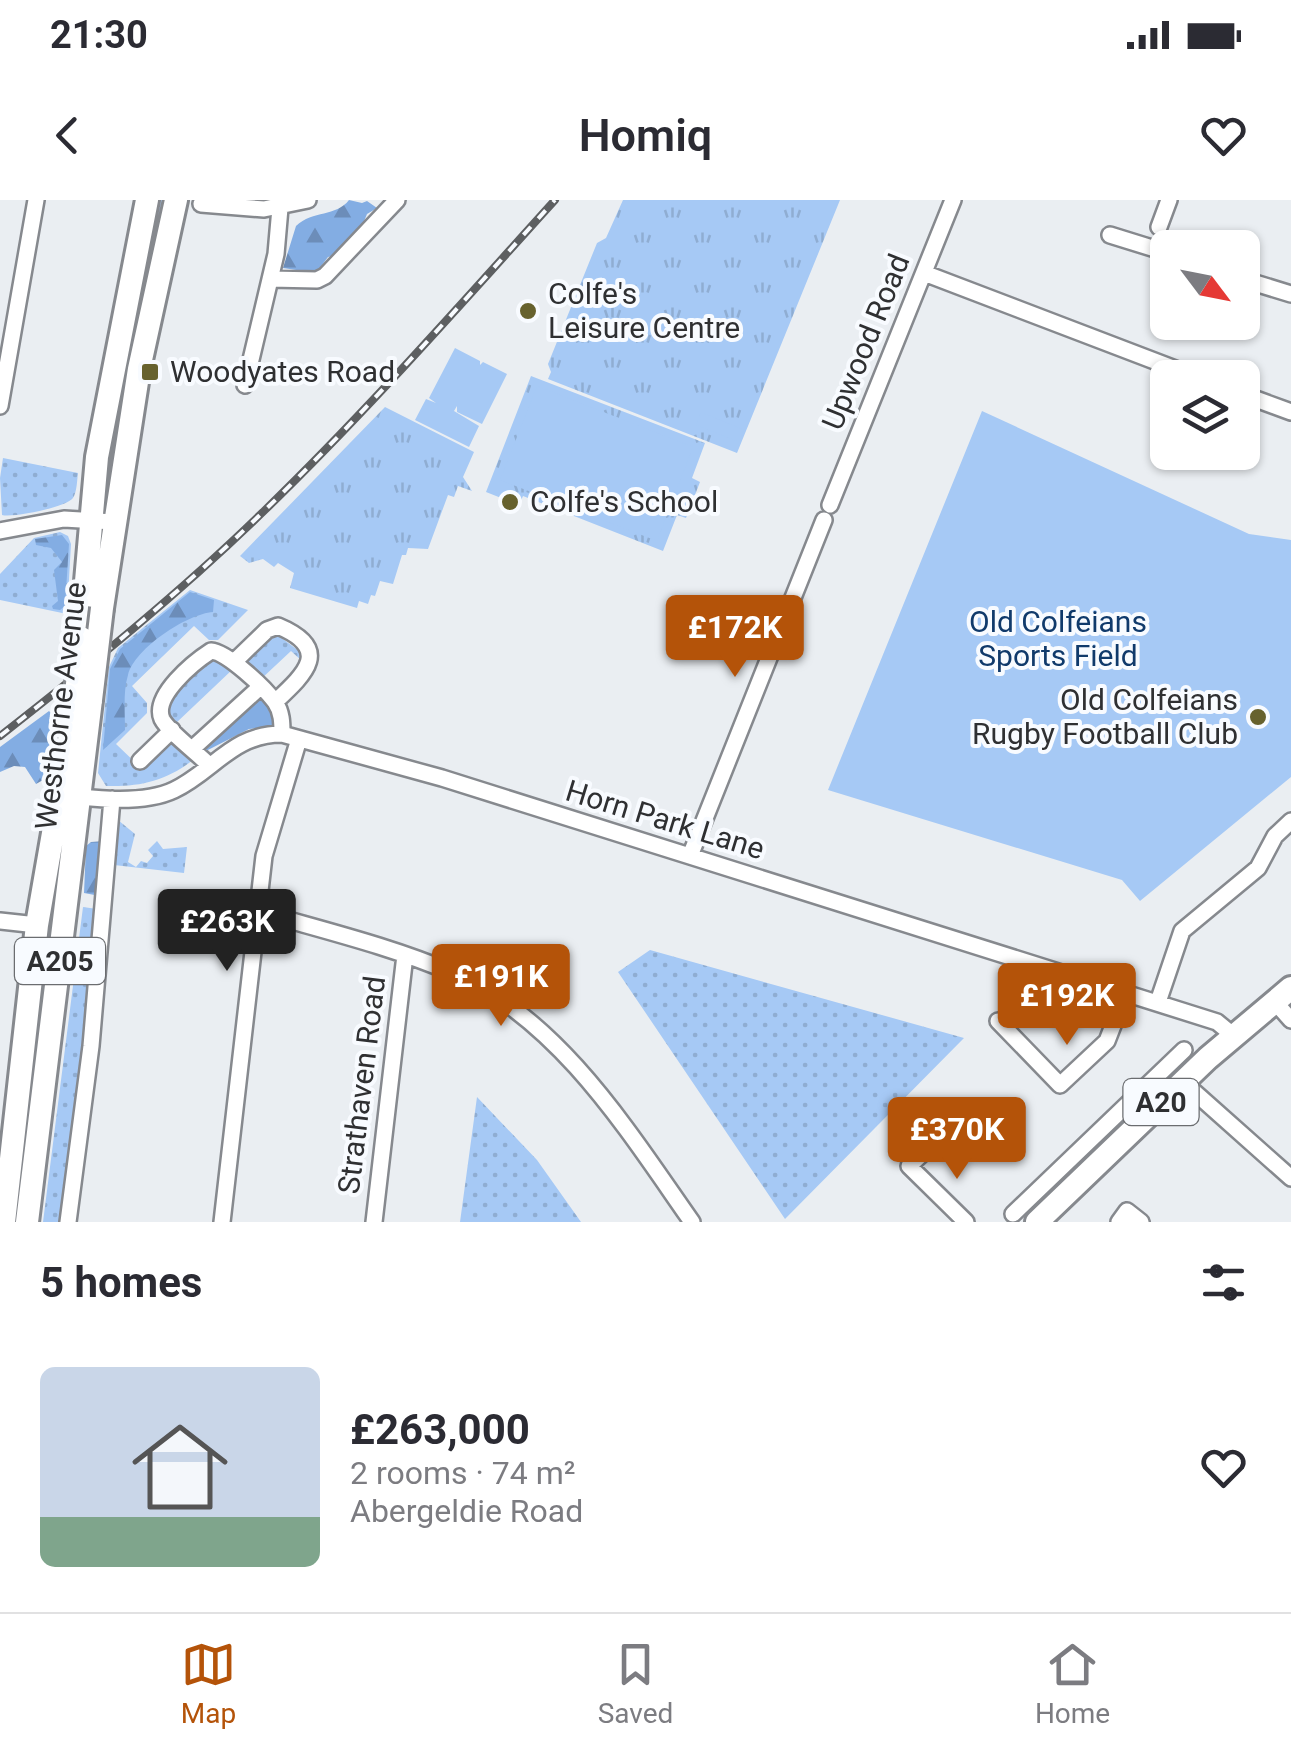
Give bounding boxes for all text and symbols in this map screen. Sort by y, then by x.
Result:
text: 21:30 [50,13,148,57]
icon: back [40,108,95,163]
icon: heart [1196,108,1251,163]
text: Homiq [579,109,712,162]
north arrow [1150,230,1260,340]
map controls [1150,230,1260,470]
street label: Upwood Road [814,249,917,435]
place label: Colfe's Leisure Centre [548,276,740,345]
marker: Colfe's Leisure Centre [517,300,539,322]
place label: Woodyates Road [170,354,395,389]
button: layers [1150,360,1260,470]
marker: Woodyates Road [139,361,161,383]
place label: Colfe's School [530,484,718,519]
marker: Colfe's School [499,491,521,513]
street label: Westhorne Avenue [28,580,93,832]
pin: £172K [665,595,805,680]
park label: Old Colfeians Sports Field [969,604,1147,673]
text: £172K [688,608,782,646]
place label: Old Colfeians Rugby Football Club [972,682,1238,751]
marker: Old Colfeians Rugby Football Club [1247,706,1269,728]
street label: Horn Park Lane [562,773,769,866]
pin: £263K [157,889,297,974]
text: £263K [180,902,274,940]
road number: A205 [15,938,105,984]
pin: £191K [431,944,571,1029]
text: £191K [454,957,548,995]
pin: £192K [997,963,1137,1048]
street label: Strathaven Road [331,974,392,1196]
text: £192K [1020,976,1114,1014]
road number: A20 [1124,1079,1198,1125]
pin: £370K [887,1097,1027,1182]
text: £370K [910,1110,1004,1148]
icon: filters [1196,1255,1251,1310]
text: 5 homes [40,1258,202,1307]
text: £263,000 [350,1405,530,1454]
icon: home [120,1407,240,1527]
icon: heart [1196,1440,1251,1495]
text: 2 rooms · 74 m² [350,1454,575,1492]
text: Abergeldie Road [350,1492,583,1530]
tab: Map [181,1637,236,1730]
tab: Saved [598,1637,673,1730]
tab: Home [1035,1637,1110,1730]

